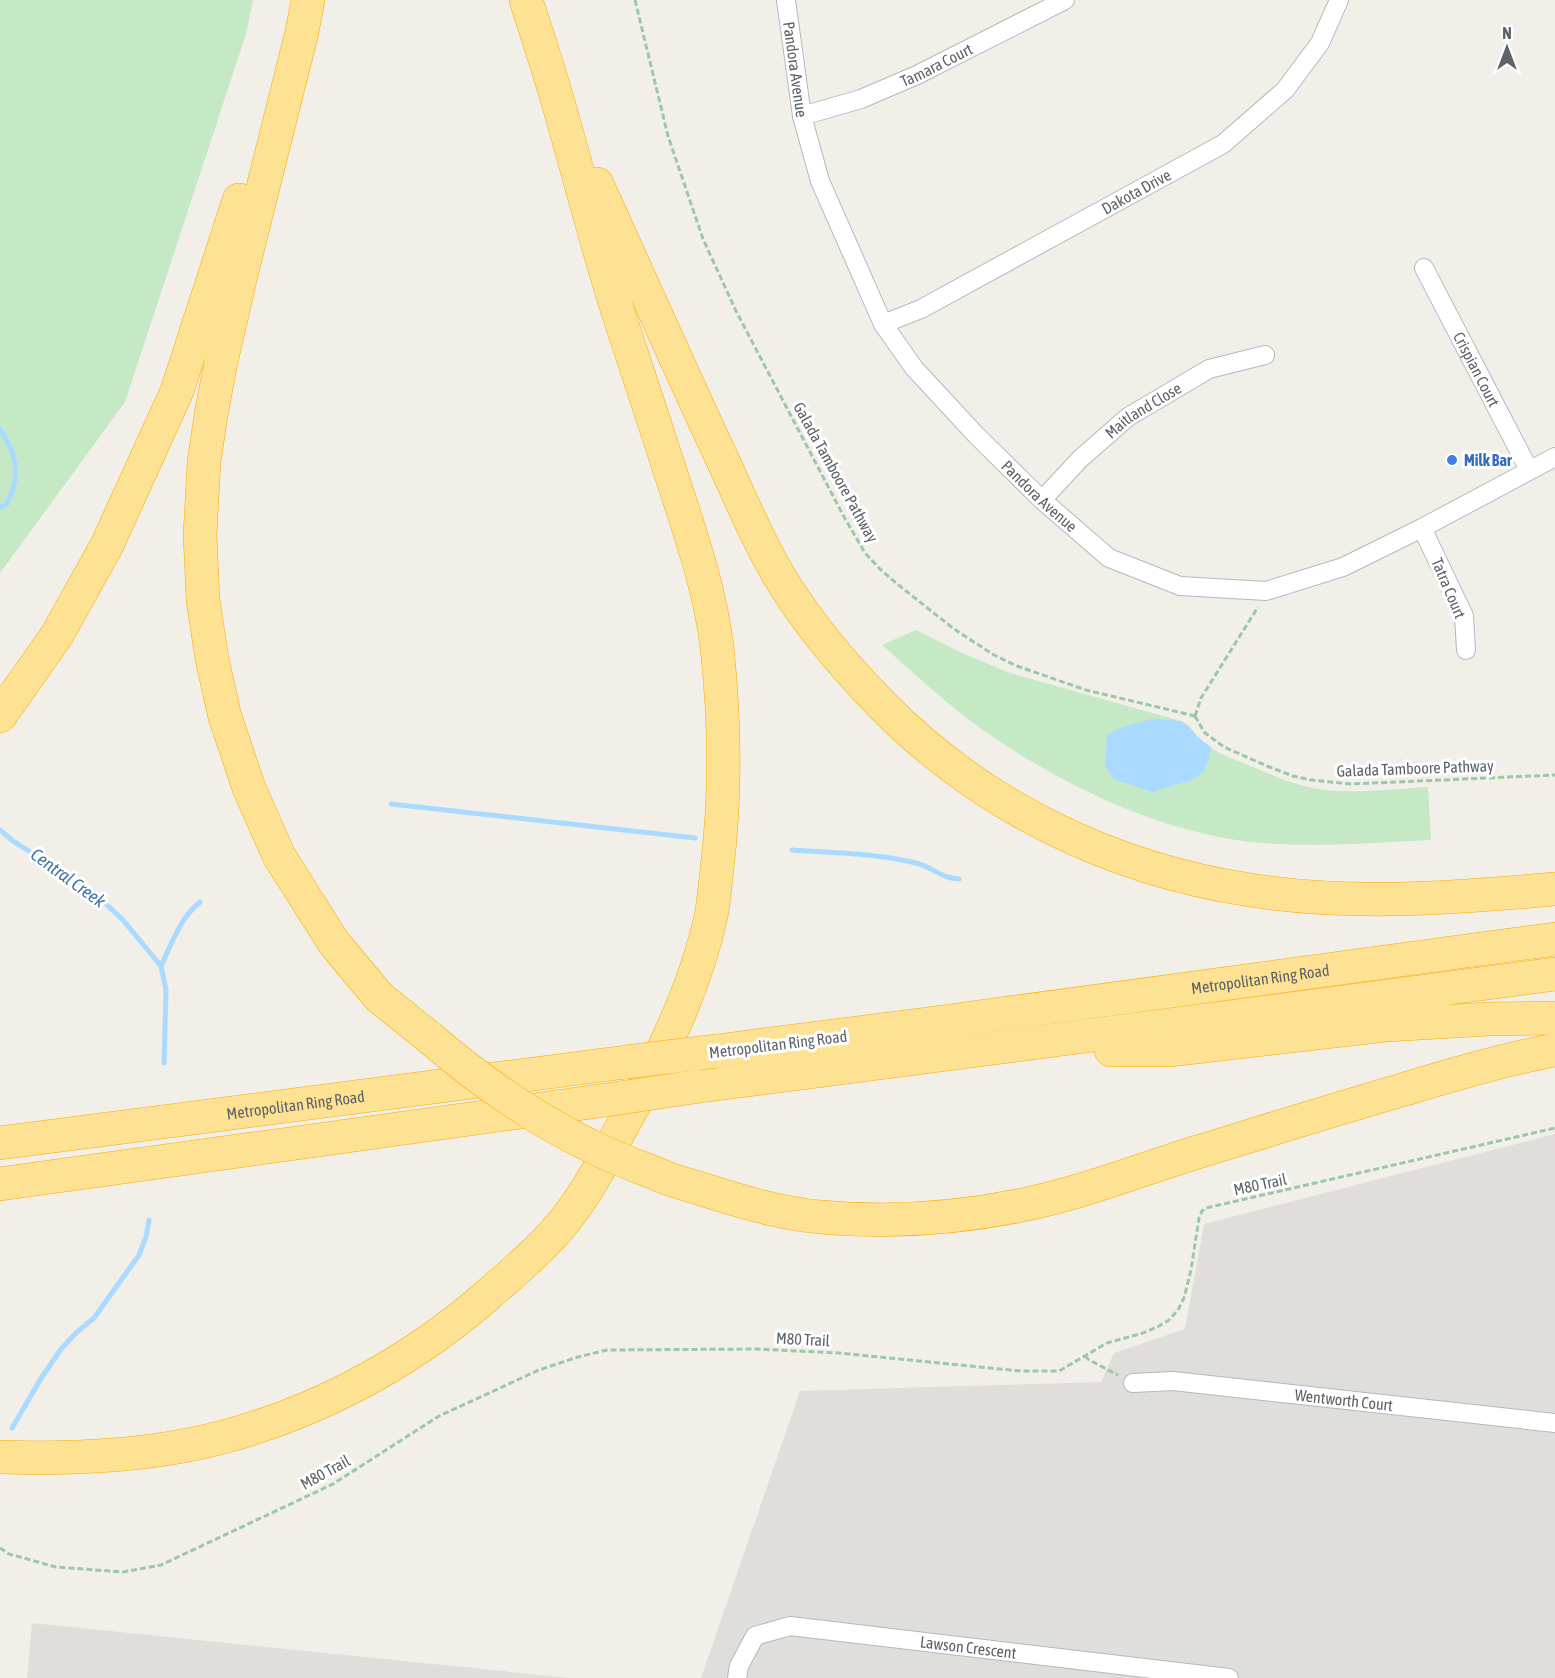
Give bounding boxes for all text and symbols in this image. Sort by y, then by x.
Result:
north arrow [1477,18,1537,78]
street label: Pandora Avenue [780,20,811,118]
text: N [1502,24,1512,42]
street label: Tamara Court [898,39,976,90]
street label: Dakota Drive [1098,165,1174,218]
street label: Crispian Court [1450,329,1504,410]
street label: Maitland Close [1101,379,1184,442]
street label: Galada Tamboore Pathway [789,399,882,546]
place label: Milk Bar [1464,451,1512,469]
marker: Milk Bar [1445,453,1459,467]
street label: Pandora Avenue [998,457,1081,535]
street label: Tatra Court [1428,555,1470,621]
street label: Galada Tamboore Pathway [1336,756,1494,781]
water label: Central Creek [27,843,111,912]
street label: Metropolitan Ring Road [1190,961,1330,997]
street label: Metropolitan Ring Road [708,1027,848,1062]
street label: Metropolitan Ring Road [225,1087,366,1123]
street label: M80 Trail [1232,1169,1289,1198]
street label: M80 Trail [776,1329,831,1349]
street label: Wentworth Court [1294,1385,1394,1414]
street label: M80 Trail [297,1451,354,1493]
street label: Lawson Crescent [919,1632,1018,1662]

